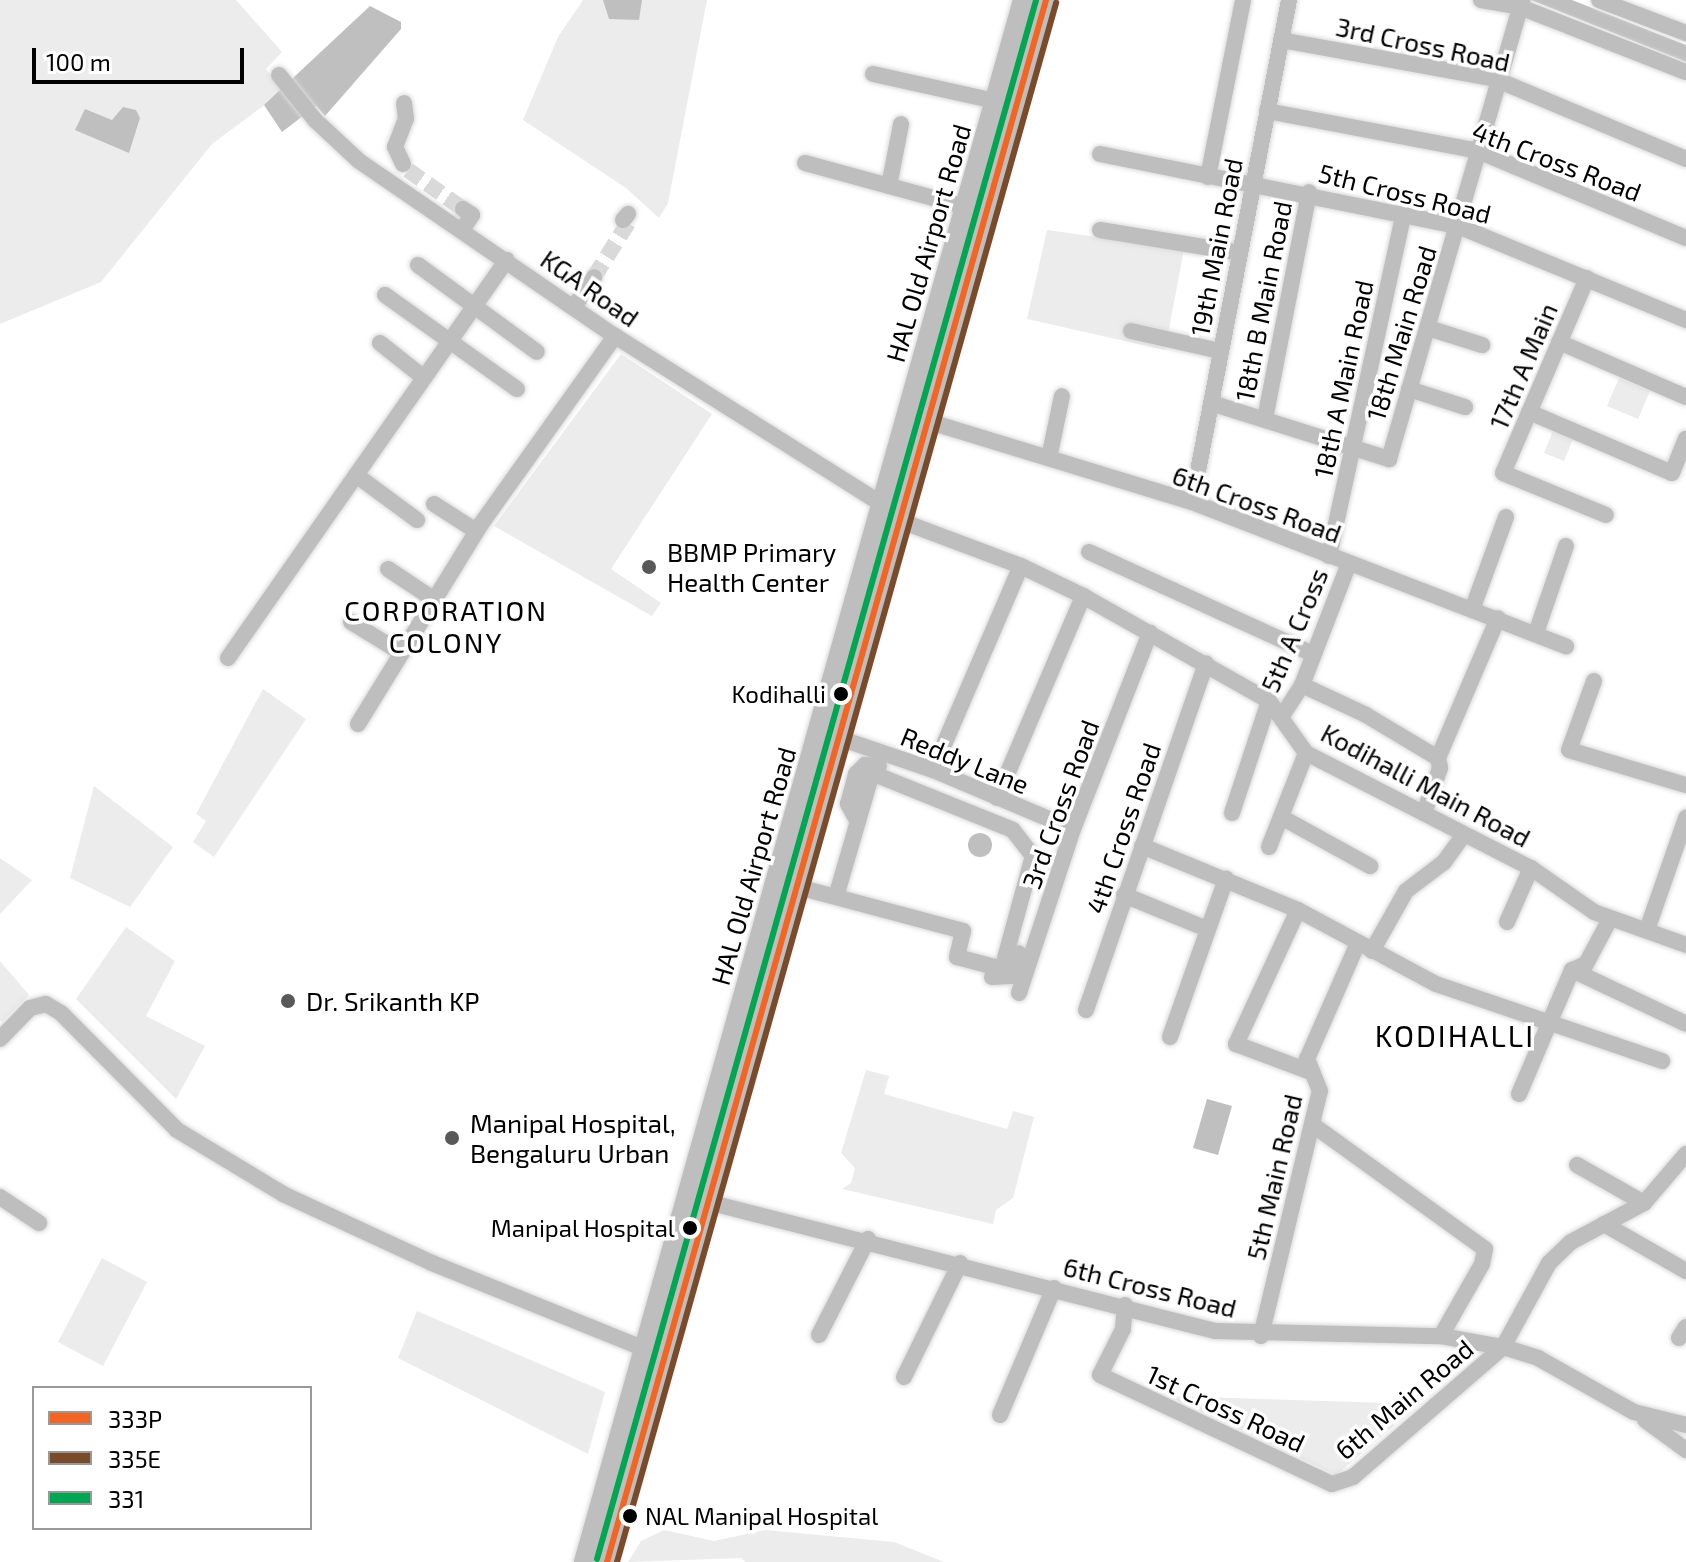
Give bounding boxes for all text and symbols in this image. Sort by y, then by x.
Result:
street label: 3rd Cross Road [1333,10,1513,78]
scale bar [36,32,248,82]
text: 100 m [46,47,111,76]
street label: 4th Cross Road [1468,114,1646,208]
street label: HAL Old Airport Road [879,120,977,366]
street label: 19th Main Road [1183,156,1249,338]
street label: 5th Cross Road [1316,157,1494,229]
street label: 18th B Main Road [1228,198,1298,404]
street label: 18th Main Road [1360,242,1442,424]
street label: KGA Road [535,243,645,333]
street label: 18th A Main Road [1307,276,1379,482]
street label: 17th A Main [1482,298,1564,434]
street label: 6th Cross Road [1168,459,1346,549]
place label: BBMP Primary Health Center [667,536,837,598]
marker: BBMP Primary Health Center [638,556,660,578]
street label: 5th A Cross [1254,563,1334,697]
district label: CORPORATION COLONY [344,593,548,659]
place label: Kodihalli [731,680,826,708]
marker: Kodihalli [833,686,849,702]
street label: 3rd Cross Road [1015,715,1105,893]
street label: Kodihalli Main Road [1316,717,1536,853]
street label: Reddy Lane [896,720,1034,800]
street label: 4th Cross Road [1079,739,1167,917]
street label: HAL Old Airport Road [704,743,802,989]
place label: Dr. Srikanth KP [306,985,480,1017]
marker: Dr. Srikanth KP [277,990,299,1012]
district label: KODIHALLI [1375,1017,1535,1053]
street label: 5th Main Road [1240,1091,1308,1263]
place label: Manipal Hospital, Bengaluru Urban [470,1107,676,1168]
marker: Manipal Hospital, Bengaluru Urban [441,1127,463,1149]
place label: Manipal Hospital [490,1214,675,1242]
marker: Manipal Hospital [682,1220,698,1236]
street label: 6th Cross Road [1060,1250,1240,1324]
street label: 6th Main Road [1329,1332,1479,1466]
street label: 1st Cross Road [1142,1358,1310,1458]
legend [32,1386,312,1530]
text: 333P [108,1404,162,1433]
text: 335E [108,1444,161,1473]
text: 331 [108,1484,144,1513]
place label: NAL Manipal Hospital [645,1502,879,1530]
marker: NAL Manipal Hospital [622,1508,638,1524]

